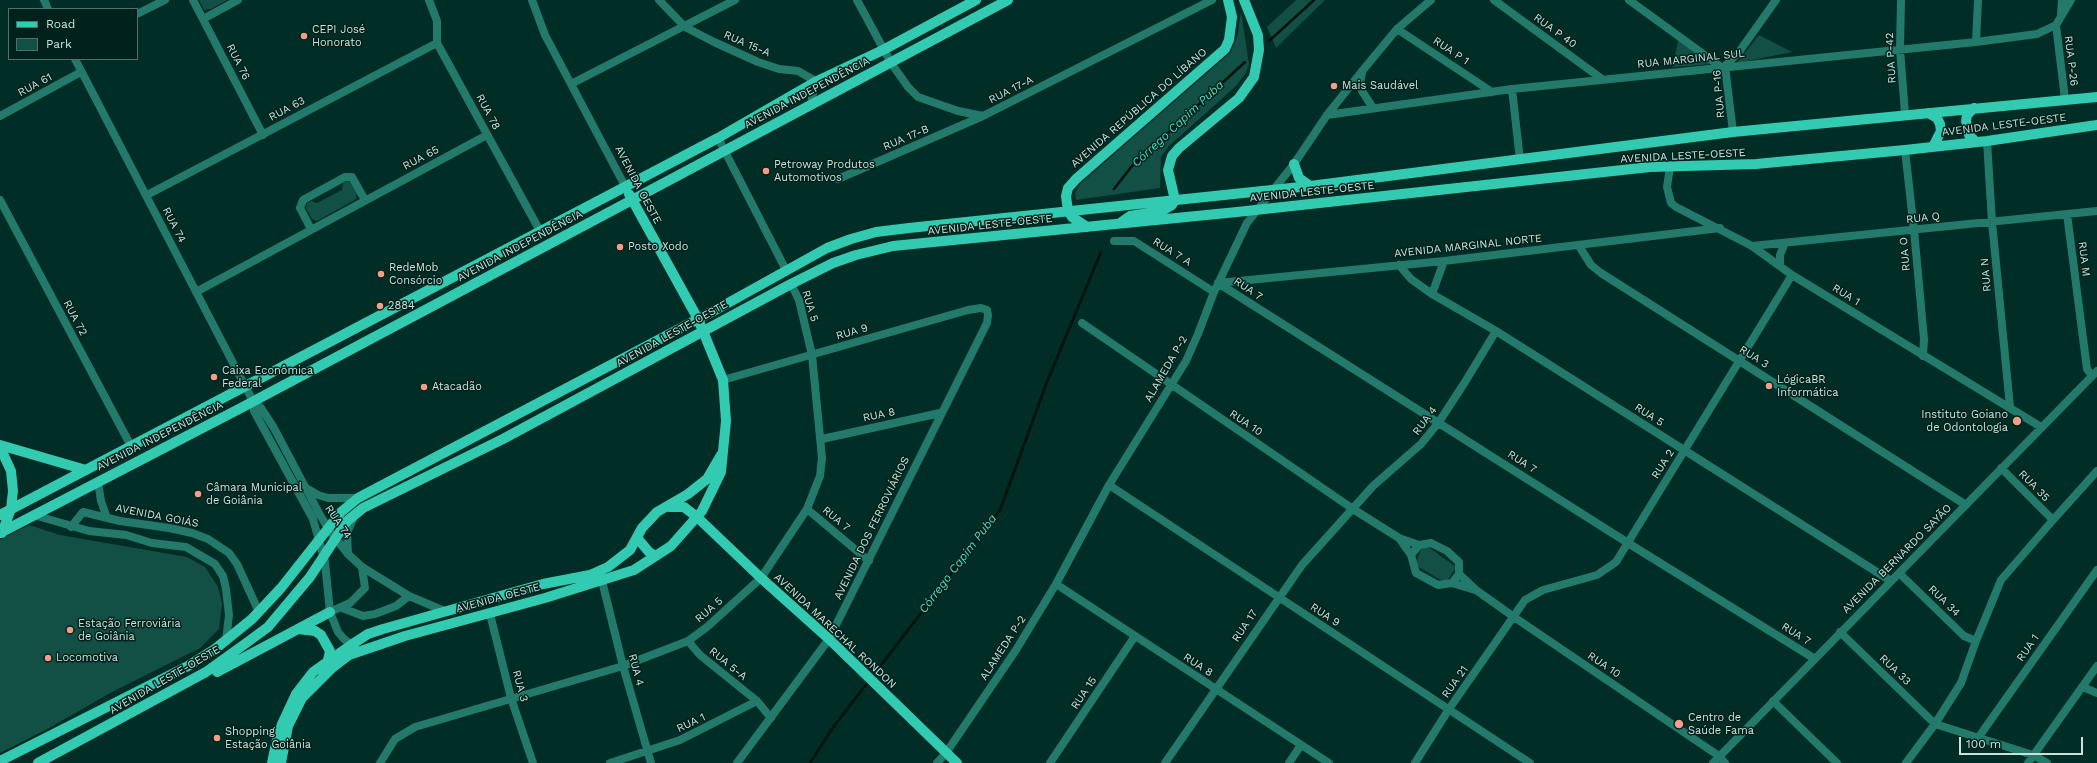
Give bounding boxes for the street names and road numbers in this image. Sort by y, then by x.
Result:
street label: RUA P 40 [1531,11,1579,51]
street label: RUA 15-A [722,28,772,60]
street label: RUA P-42 [1883,32,1899,84]
street label: RUA P 1 [1430,34,1472,68]
street label: RUA P-26 [2061,35,2081,87]
street label: RUA 76 [223,42,253,82]
street label: AVENIDA REPÚBLICA DO LÍBANO [1068,45,1210,171]
street label: RUA MARGINAL SUL [1637,47,1745,71]
street label: AVENIDA INDEPENDÊNCIA [742,54,872,132]
street label: RUA P-16 [1710,69,1728,119]
street label: RUA 61 [16,71,54,99]
street label: RUA 17-A [986,73,1036,107]
street label: RUA 78 [473,92,503,132]
street label: RUA 63 [267,94,307,124]
street label: AVENIDA LESTE-OESTE [1941,111,2067,139]
street label: RUA 17-B [881,122,931,154]
street label: RUA 65 [401,143,441,173]
street label: AVENIDA OESTE [612,144,664,226]
street label: AVENIDA LESTE-OESTE [1620,146,1746,166]
street label: AVENIDA LESTE-OESTE [1249,179,1375,205]
street label: RUA 74 [159,205,189,245]
street label: AVENIDA INDEPENDÊNCIA [455,207,585,285]
street label: RUA Q [1905,210,1941,226]
street label: AVENIDA LESTE-OESTE [927,212,1053,238]
street label: AVENIDA MARGINAL NORTE [1393,232,1543,260]
street label: RUA 7 A [1150,235,1194,269]
street label: RUA O [1897,236,1913,272]
street label: RUA M [2075,241,2093,277]
street label: RUA N [1978,258,1994,292]
street label: RUA 7 [1231,275,1265,303]
street label: RUA 1 [1830,281,1862,309]
street label: RUA 5 [799,289,821,323]
street label: RUA 72 [60,298,90,338]
street label: AVENIDA LESTE-OESTE [614,298,730,370]
street label: RUA 9 [834,321,870,343]
street label: ALAMEDA P-2 [1142,334,1190,404]
street label: RUA 3 [1737,343,1771,371]
street label: AVENIDA INDEPENDÊNCIA [95,398,225,474]
street label: RUA 5 [1632,401,1666,429]
street label: RUA 4 [1410,404,1440,438]
street label: RUA 8 [862,405,896,425]
street label: RUA 10 [1227,407,1265,439]
street label: RUA 2 [1649,447,1677,481]
street label: RUA 7 [1505,448,1539,476]
street label: AVENIDA DOS FERROVIÁRIOS [832,454,912,602]
street label: RUA 35 [2016,468,2052,504]
street label: AVENIDA GOIÁS [114,501,200,531]
street label: AVENIDA BERNARDO SAYÃO [1840,502,1954,616]
street label: RUA 74 [322,503,354,541]
street label: RUA 7 [819,504,853,534]
street label: AVENIDA MARECHAL RONDON [771,571,899,691]
street label: AVENIDA OESTE [455,580,541,616]
street label: RUA 34 [1925,583,1963,619]
street label: RUA 5 [692,594,726,626]
street label: RUA 9 [1308,601,1342,629]
street label: RUA 17 [1229,607,1261,645]
street label: ALAMEDA P-2 [977,613,1029,683]
street label: RUA 7 [1779,620,1813,648]
street label: RUA 1 [2014,632,2042,664]
street label: AVENIDA LESTE-OESTE [107,643,223,717]
street label: RUA 5-A [706,645,750,683]
street label: RUA 10 [1585,649,1623,681]
street label: RUA 8 [1181,651,1215,679]
street label: RUA 33 [1877,652,1913,688]
street label: RUA 4 [625,653,647,687]
street label: RUA 21 [1439,663,1471,701]
street label: RUA 3 [509,669,531,703]
street label: RUA 15 [1068,674,1100,712]
street label: RUA 1 [675,711,707,735]

